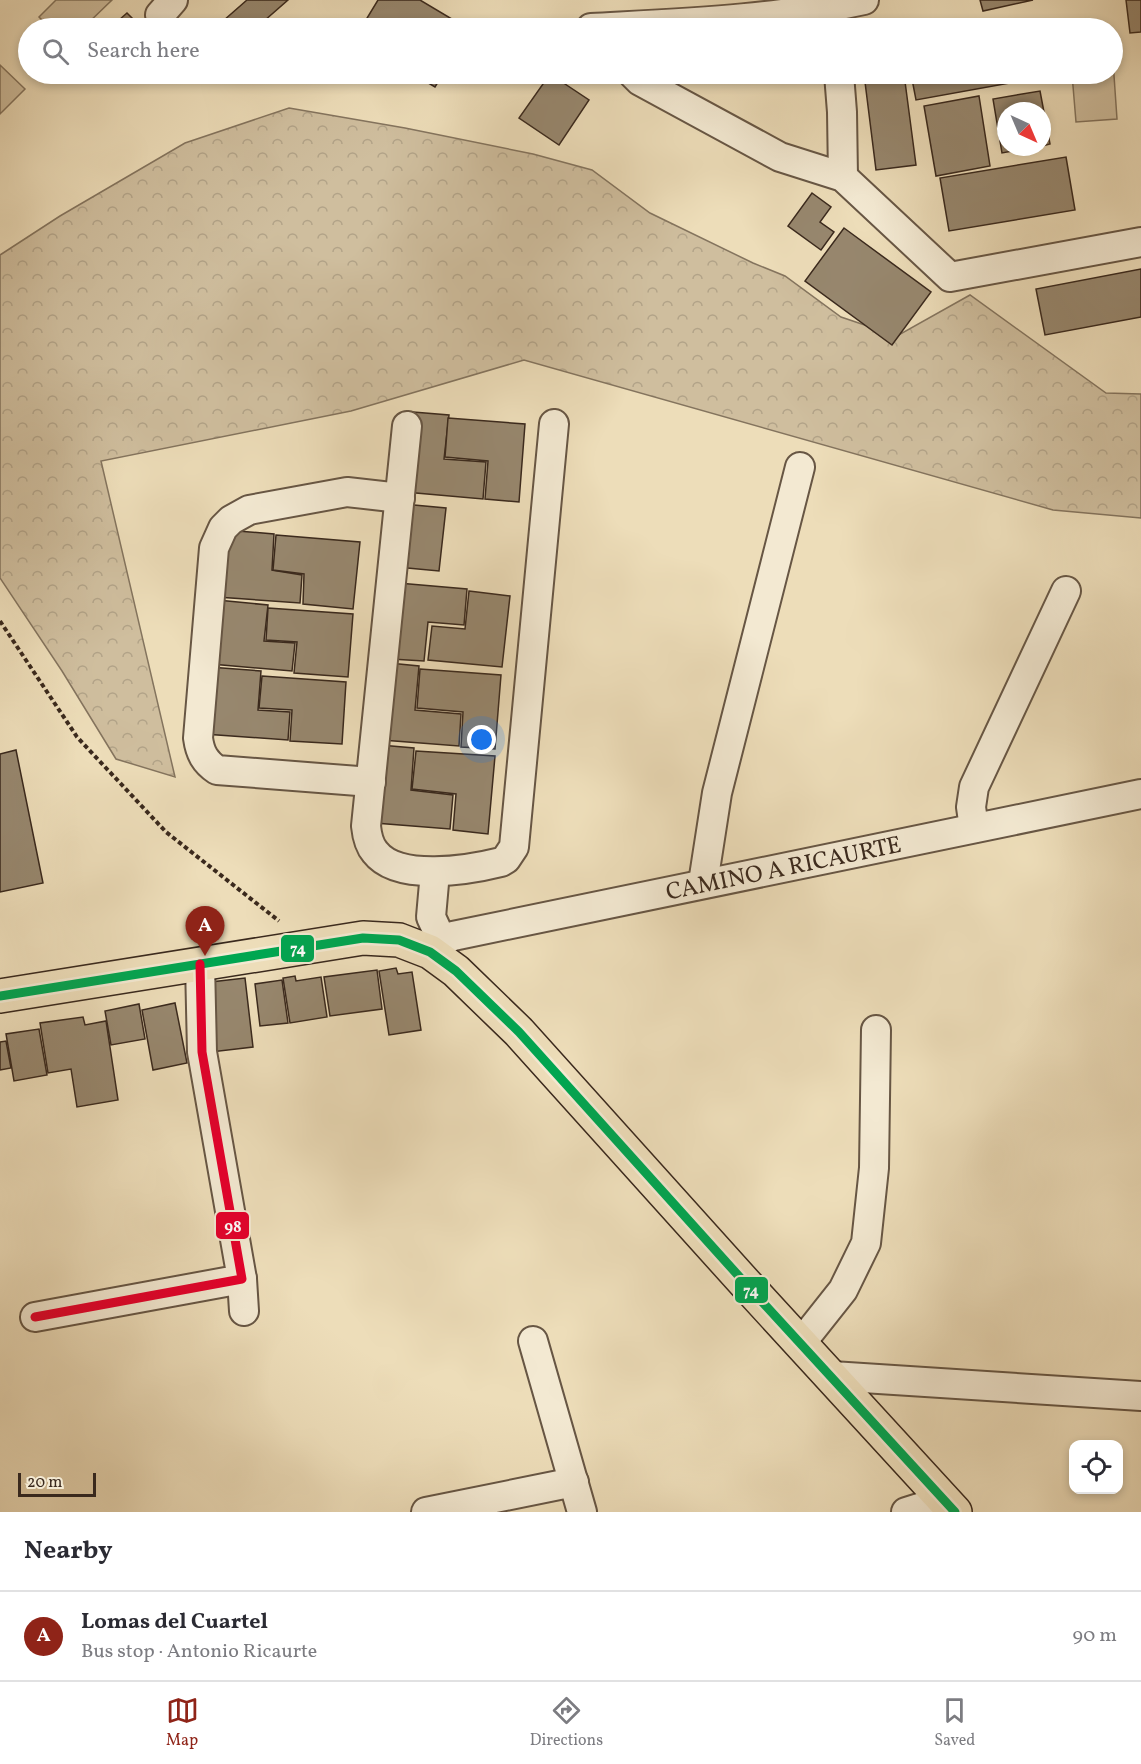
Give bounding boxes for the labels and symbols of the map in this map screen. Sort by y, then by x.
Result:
north arrow [997,102,1051,156]
your location [467,725,496,754]
street label: CAMINO A RICAURTE [663,829,905,911]
pin: A [186,906,224,956]
line badge: 74 [280,934,315,963]
text: 74 [290,939,306,961]
line badge: 98 [215,1211,250,1240]
text: 98 [224,1217,242,1239]
line badge: 74 [734,1276,769,1304]
text: 74 [743,1281,759,1303]
scale bar [18,1470,96,1498]

